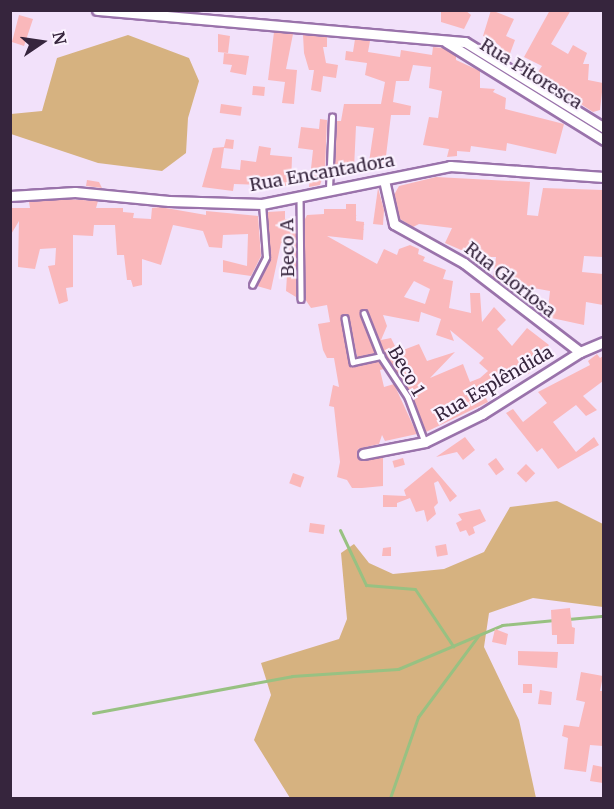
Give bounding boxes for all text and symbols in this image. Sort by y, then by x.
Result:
north arrow [12,12,72,72]
text: N [48,30,71,46]
street label: Rua Pitoresca [476,34,586,114]
street label: Rua Encantadora [248,150,396,196]
street label: Beco A [277,219,299,277]
street label: Rua Gloriosa [460,238,560,322]
street label: Rua Esplêndida [431,341,557,427]
street label: Beco 1 [383,342,429,400]

